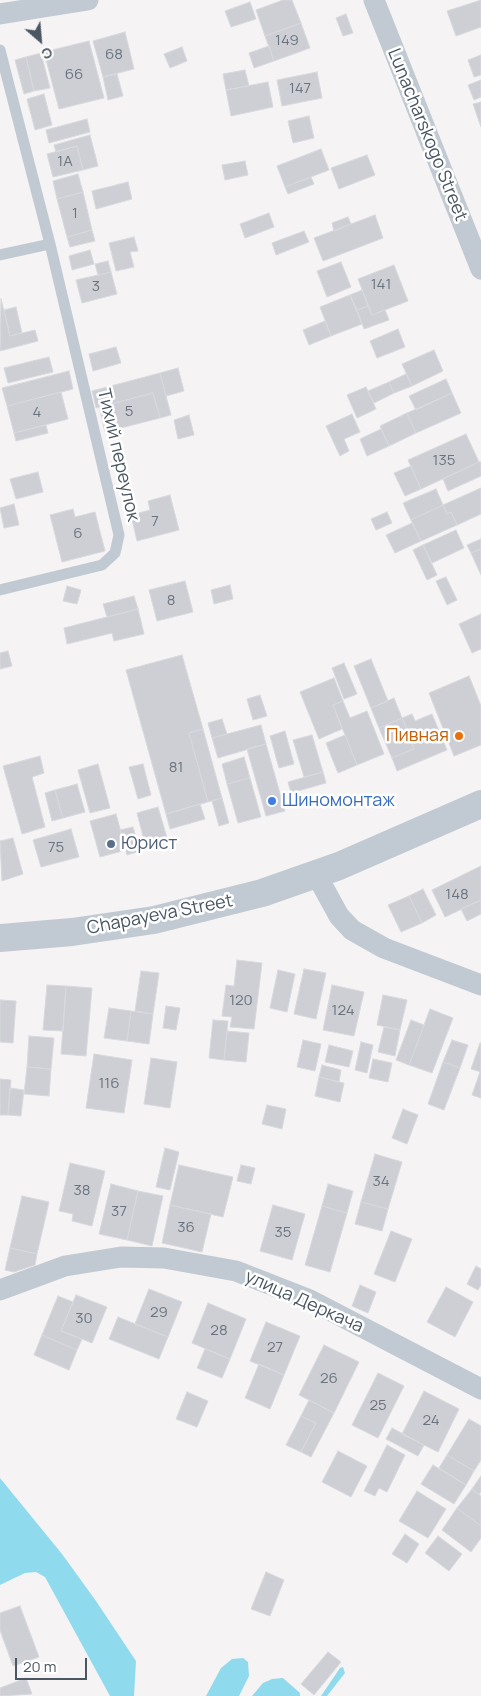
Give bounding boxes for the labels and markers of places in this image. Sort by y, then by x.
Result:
place label: Пивная [386,725,449,747]
marker: Пивная [453,730,465,742]
place label: Шиномонтаж [282,790,395,812]
marker: Шиномонтаж [266,795,278,807]
place label: Юрист [121,833,177,855]
marker: Юрист [105,838,117,850]

